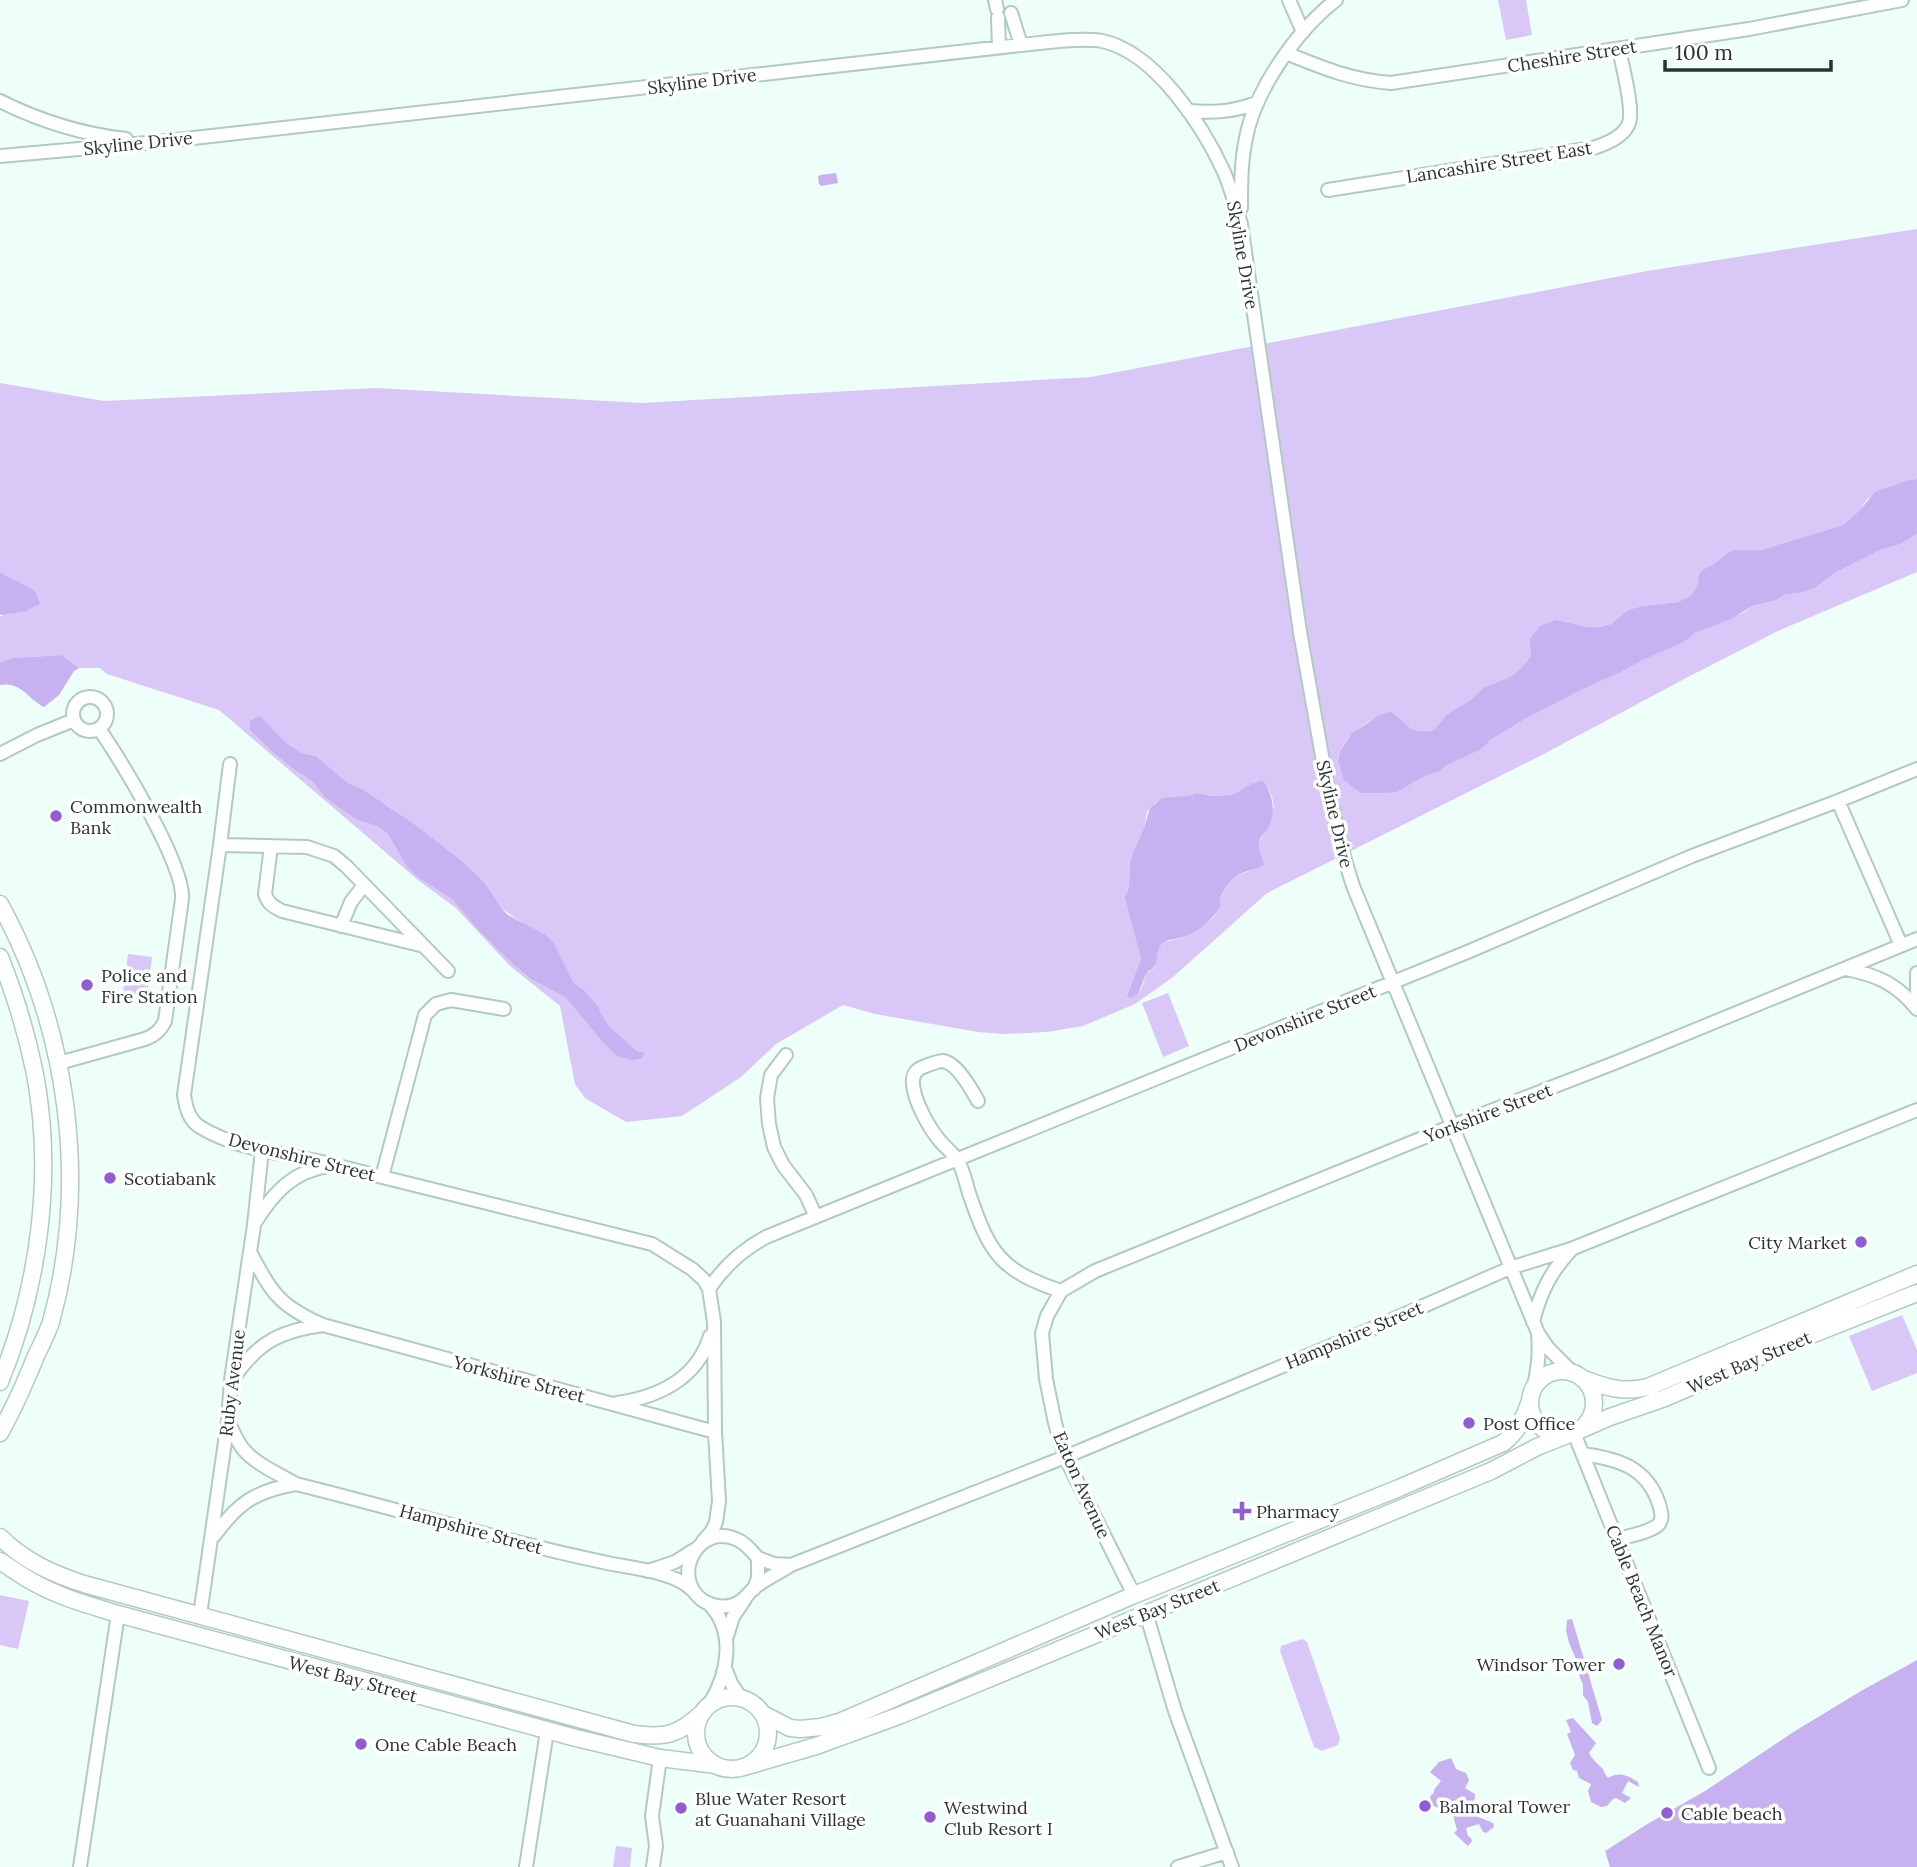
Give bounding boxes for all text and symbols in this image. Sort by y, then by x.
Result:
scale bar [1665,28,1831,72]
street label: Cheshire Street [1506,34,1638,78]
text: 100 m [1675,39,1733,66]
street label: Skyline Drive [646,63,758,99]
street label: Skyline Drive [82,126,194,160]
street label: Lancashire Street East [1404,136,1594,188]
street label: Skyline Drive [1222,199,1264,311]
street label: Skyline Drive [1311,758,1359,870]
place label: Commonwealth Bank [70,795,203,839]
marker: Commonwealth Bank [48,808,64,824]
place label: Police and Fire Station [101,964,198,1008]
marker: Police and Fire Station [79,977,95,993]
street label: Devonshire Street [1231,979,1379,1057]
street label: Yorkshire Street [1420,1078,1555,1148]
street label: Devonshire Street [226,1128,378,1186]
place label: Scotiabank [124,1167,216,1190]
marker: Scotiabank [102,1170,118,1186]
place label: City Market [1748,1231,1847,1254]
marker: City Market [1853,1234,1869,1250]
street label: Hampshire Street [1282,1296,1426,1374]
street label: West Bay Street [1683,1326,1815,1398]
street label: Ruby Avenue [214,1328,250,1438]
street label: Yorkshire Street [450,1350,587,1408]
place label: Post Office [1483,1412,1576,1435]
marker: Post Office [1461,1415,1477,1431]
street label: Eaton Avenue [1048,1428,1116,1542]
street label: Hampshire Street [397,1499,545,1559]
place label: Pharmacy [1256,1500,1340,1523]
marker: Pharmacy [1234,1503,1250,1519]
street label: Cable Beach Manor [1601,1522,1683,1681]
street label: West Bay Street [1091,1573,1223,1644]
street label: West Bay Street [286,1651,420,1707]
place label: Windsor Tower [1477,1653,1605,1676]
marker: Windsor Tower [1611,1656,1627,1672]
place label: One Cable Beach [375,1733,517,1756]
marker: One Cable Beach [353,1736,369,1752]
place label: Blue Water Resort at Guanahani Village [695,1787,866,1831]
place label: Balmoral Tower [1439,1795,1571,1818]
place label: Westwind Club Resort I [944,1796,1053,1840]
marker: Balmoral Tower [1417,1798,1433,1814]
marker: Blue Water Resort at Guanahani Village [673,1800,689,1816]
place label: Cable beach [1681,1802,1783,1825]
marker: Cable beach [1659,1805,1675,1821]
marker: Westwind Club Resort I [922,1809,938,1825]

